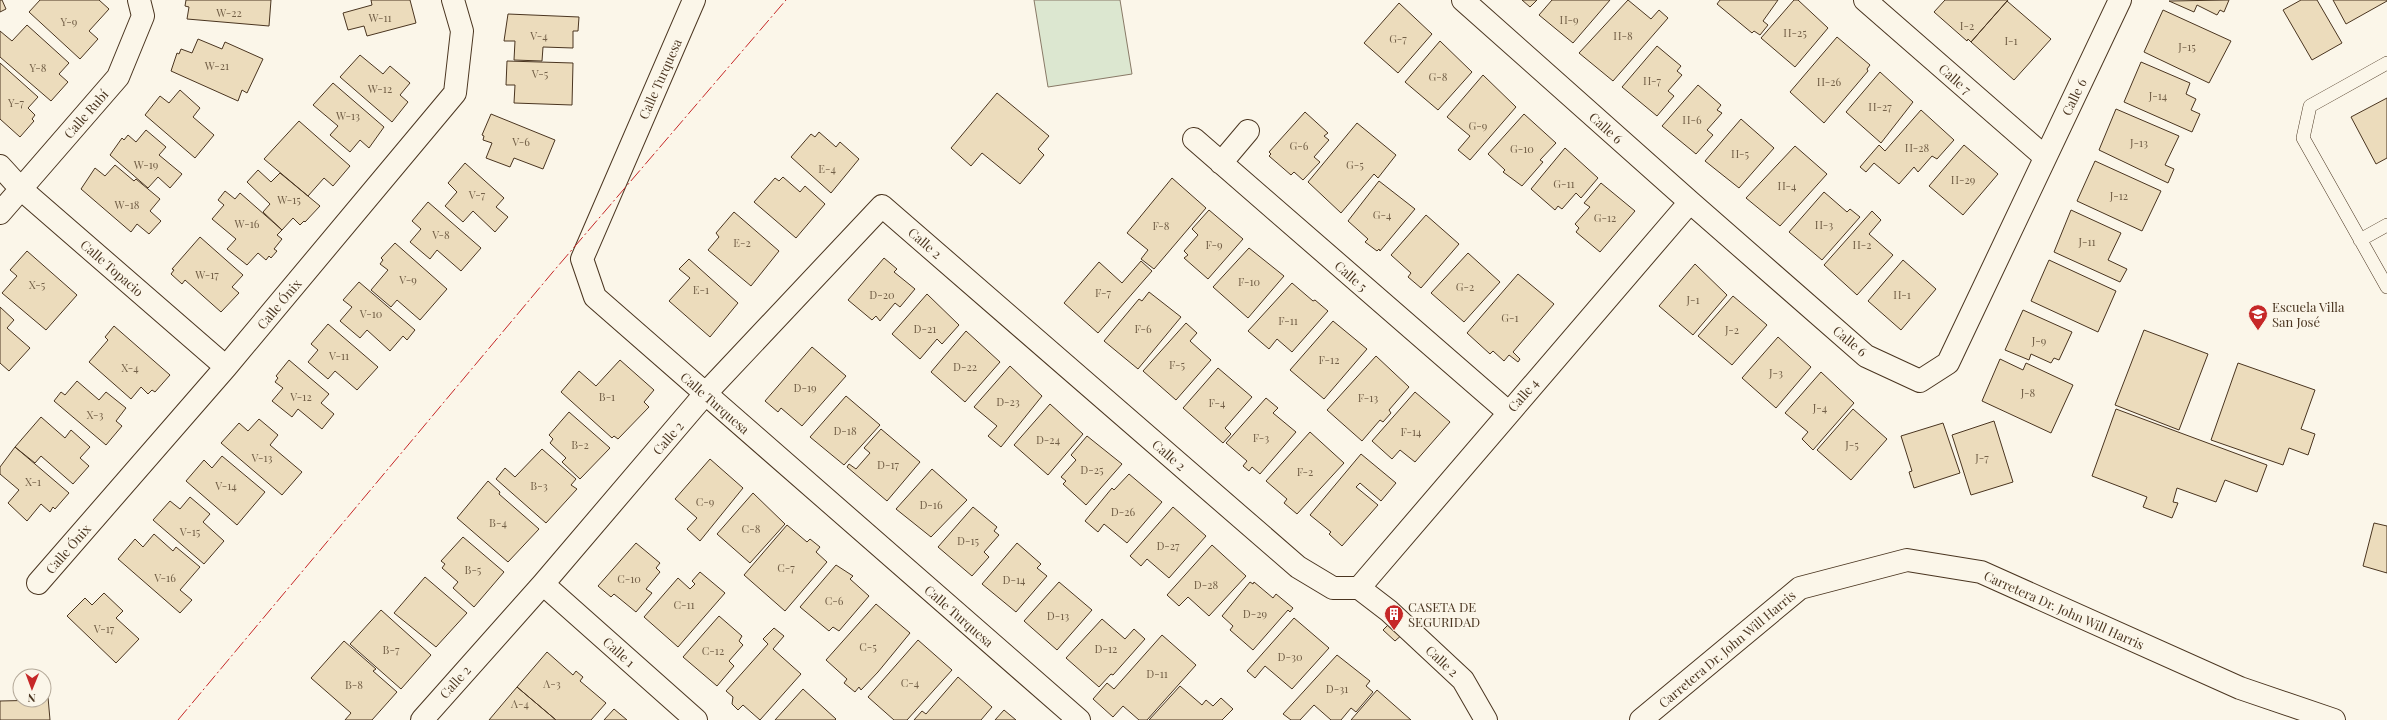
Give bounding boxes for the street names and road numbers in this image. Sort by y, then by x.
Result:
street label: Calle Turquesa [634,35,685,122]
street label: Calle 7 [1935,60,1976,98]
street label: Calle 6 [2057,75,2090,118]
street label: Calle Rubí [60,85,112,142]
street label: Calle 6 [1586,108,1627,147]
street label: Calle 2 [905,223,946,262]
street label: Calle Topacio [77,236,147,300]
street label: Calle 5 [1331,257,1371,294]
street label: Calle Ónix [253,275,305,332]
street label: Calle 6 [1830,321,1871,360]
street label: Calle Turquesa [677,368,754,438]
street label: Calle 4 [1504,374,1542,415]
street label: Calle 2 [648,417,687,458]
street label: Calle 2 [1149,435,1190,474]
street label: Calle Ónix [41,520,94,577]
street label: Carretera Dr. John Will Harris [1981,566,2147,653]
street label: Calle Turquesa [921,581,998,651]
street label: Carretera Dr. John Will Harris [1655,586,1799,711]
street label: Calle 1 [600,633,639,671]
street label: Calle 2 [1422,641,1462,680]
street label: Calle 2 [435,662,474,702]

